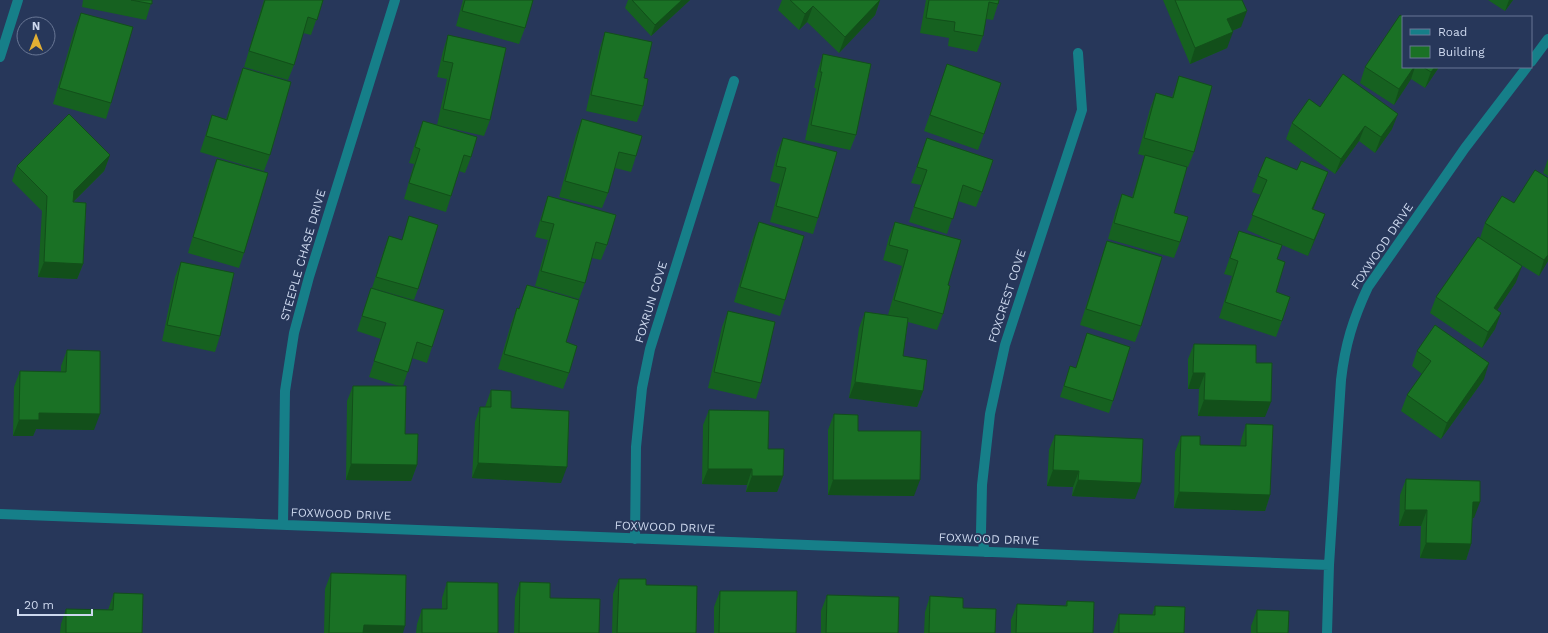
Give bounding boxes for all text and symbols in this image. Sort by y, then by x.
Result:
north arrow [16,16,56,56]
legend [1402,16,1532,68]
text: N [32,20,40,33]
text: Road [1438,25,1467,39]
text: Building [1438,45,1485,59]
street label: STEEPLE CHASE DRIVE [278,187,329,322]
street label: FOXWOOD DRIVE [1348,200,1416,292]
street label: FOXCREST COVE [985,247,1029,345]
street label: FOXRUN COVE [632,259,670,345]
street label: FOXWOOD DRIVE [290,505,392,523]
street label: FOXWOOD DRIVE [614,518,716,536]
street label: FOXWOOD DRIVE [938,530,1040,548]
scale bar [18,591,92,617]
text: 20 m [24,598,54,612]

